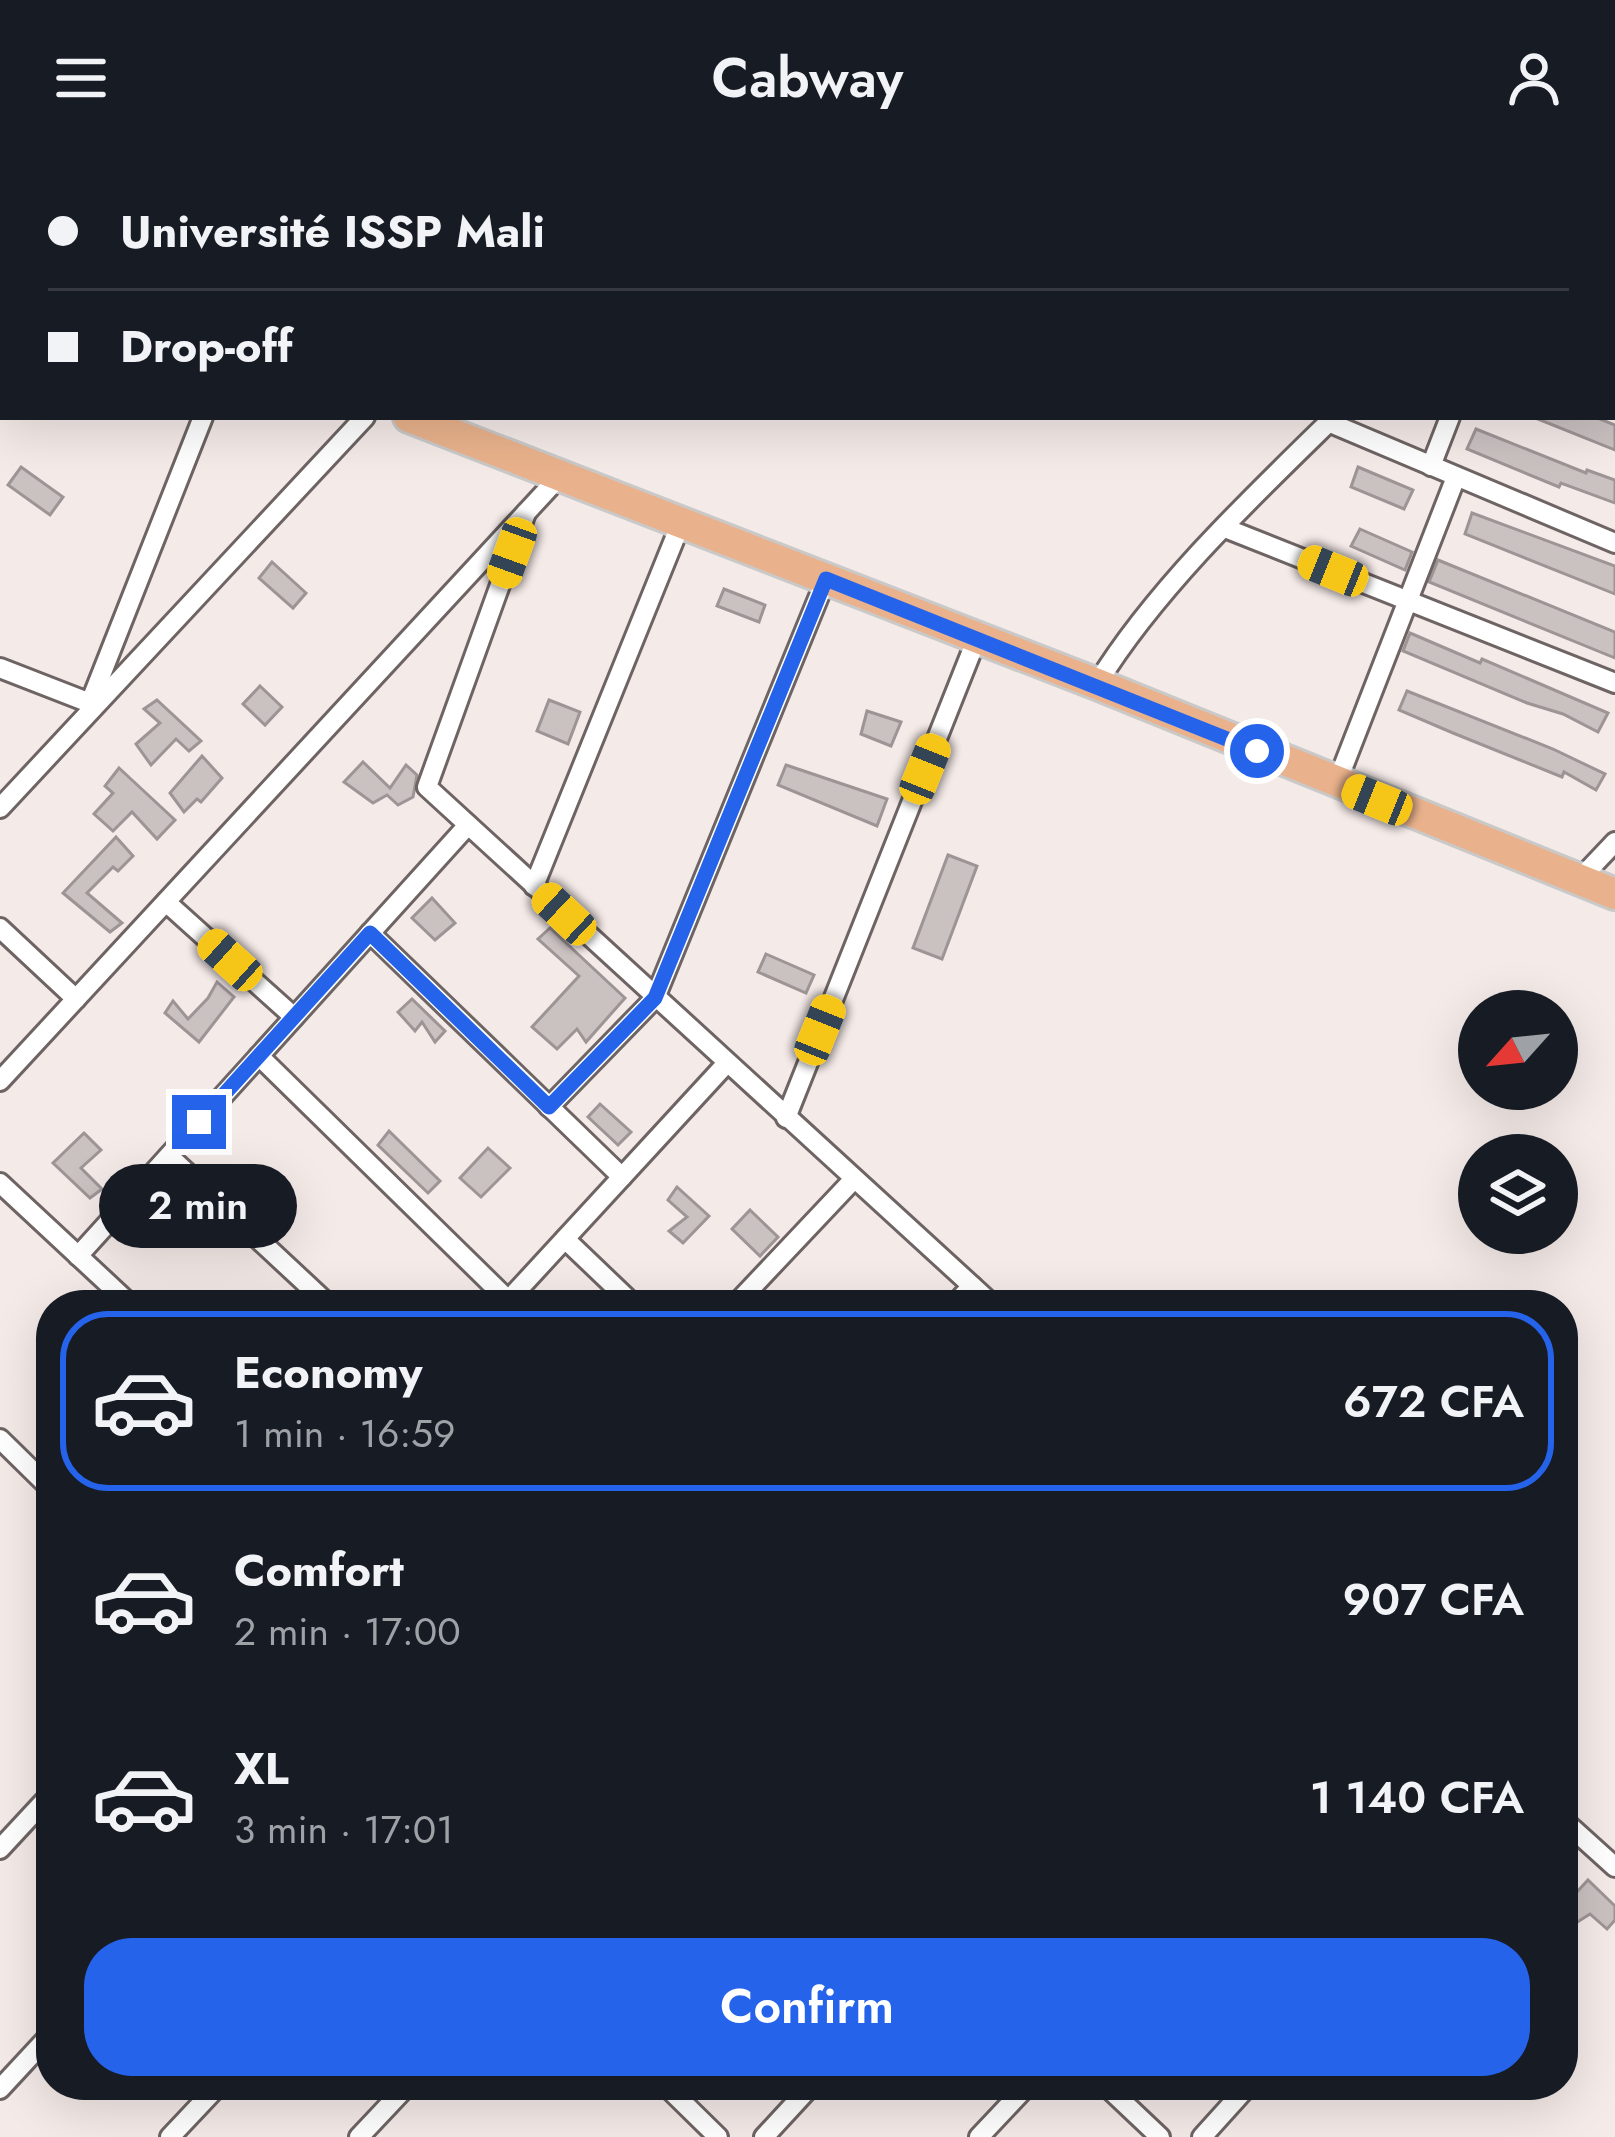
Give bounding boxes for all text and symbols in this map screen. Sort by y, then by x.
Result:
text: Cabway [712,39,903,117]
icon: menu [48,45,114,111]
icon: person [1501,45,1567,111]
text: Université ISSP Mali [120,199,545,264]
text: Drop-off [120,314,293,379]
car [483,513,541,593]
car [1293,541,1373,601]
route start [1230,724,1284,778]
car [895,729,955,809]
car [1337,770,1417,830]
car [525,876,603,952]
car [191,923,269,997]
car [790,990,850,1070]
north arrow [1458,990,1578,1110]
map controls [1458,990,1578,1254]
route end [172,1095,226,1149]
button: layers [1458,1134,1578,1254]
callout: 2 min [100,1164,298,1248]
text: 2 min [148,1177,248,1234]
text: Economy [234,1340,422,1405]
icon: car [90,1347,198,1455]
text: 672 CFA [1343,1369,1524,1434]
text: 1 min · 16:59 [234,1405,456,1462]
text: Comfort [234,1538,404,1603]
icon: car [90,1545,198,1653]
text: 907 CFA [1342,1567,1524,1632]
text: 2 min · 17:00 [234,1603,461,1660]
text: XL [234,1736,289,1801]
icon: car [90,1743,198,1851]
text: 1 140 CFA [1310,1765,1524,1830]
text: 3 min · 17:01 [234,1801,454,1858]
button: Confirm [84,1938,1530,2076]

